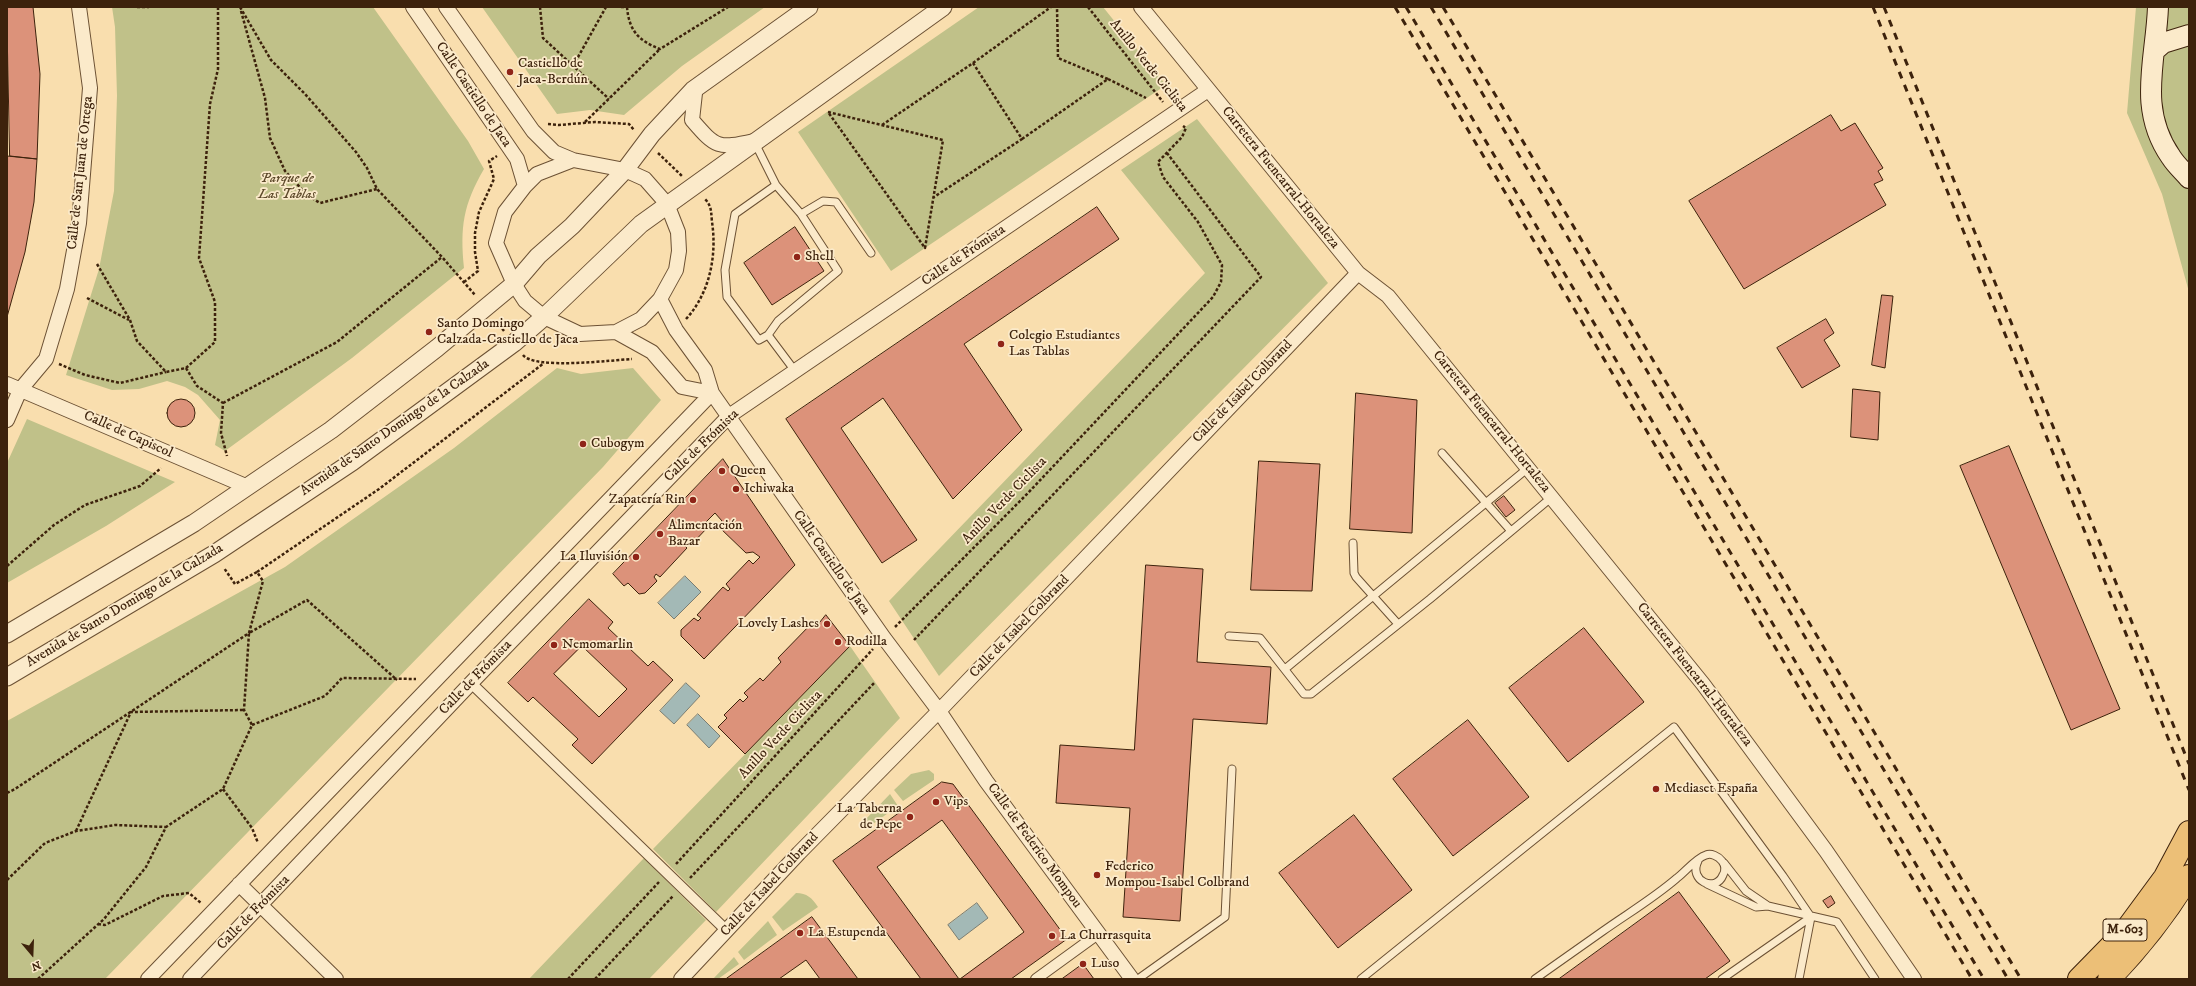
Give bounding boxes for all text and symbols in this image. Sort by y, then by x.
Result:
street label: Anillo Verde Ciclista [1105,16,1191,116]
street label: Calle Castiello de Jaca [432,39,514,151]
place label: Castiello de Jaca-Berdún [518,56,588,88]
marker: Castiello de Jaca-Berdún [505,67,515,77]
street label: Calle de San Juan de Ortega [65,95,97,251]
street label: Carretera Fuencarral-Hortaleza [1217,104,1343,252]
park label: Parque de Las Tablas [258,171,316,204]
street label: Calle de Frómista [919,222,1009,290]
place label: Shell [805,249,834,265]
marker: Shell [792,252,802,262]
place label: Santo Domingo Calzada-Castiello de Jaca [437,316,578,348]
marker: Santo Domingo Calzada-Castiello de Jaca [424,327,434,337]
place label: Colegio Estudiantes Las Tablas [1009,328,1120,360]
street label: Calle de Isabel Colbrand [1190,337,1296,447]
marker: Colegio Estudiantes Las Tablas [996,339,1006,349]
street label: Carretera Fuencarral-Hortaleza [1428,348,1554,496]
street label: Avenida de Santo Domingo de la Calzada [297,356,493,500]
street label: Calle de Frómista [661,406,743,486]
street label: Calle de Capiscol [81,408,175,462]
place label: Cubogym [591,436,645,452]
marker: Cubogym [578,439,588,449]
street label: Anillo Verde Ciclista [959,454,1051,548]
place label: Queen [730,463,766,479]
marker: Queen [717,466,727,476]
place label: Ichiwaka [744,481,794,497]
marker: Ichiwaka [731,484,741,494]
place label: Zapatería Rin [609,492,685,508]
marker: Zapatería Rin [688,495,698,505]
street label: Calle Castiello de Jaca [789,508,873,618]
place label: Alimentación Bazar [668,518,742,550]
marker: Alimentación Bazar [655,529,665,539]
street label: Avenida de Santo Domingo de la Calzada [24,540,226,672]
place label: La Iluvisión [560,549,628,565]
marker: La Iluvisión [631,552,641,562]
street label: Calle de Isabel Colbrand [967,572,1073,682]
street label: Carretera Fuencarral-Hortaleza [1633,600,1755,750]
place label: Lovely Lashes [738,616,819,632]
marker: Lovely Lashes [822,619,832,629]
place label: Rodilla [846,634,887,650]
street label: Calle de Frómista [436,637,516,719]
place label: Nemomarlin [562,637,633,653]
marker: Rodilla [833,637,843,647]
marker: Nemomarlin [549,640,559,650]
street label: Anillo Verde Ciclista [736,687,826,783]
street label: Calle de Federico Mompou [983,780,1085,912]
place label: Mediaset España [1664,781,1758,797]
marker: Mediaset España [1651,784,1661,794]
place label: Vips [944,794,968,810]
marker: Vips [931,797,941,807]
place label: La Taberna de Pepe [837,801,902,834]
marker: La Taberna de Pepe [905,812,915,822]
street label: Calle de Isabel Colbrand [717,829,823,941]
place label: Federico Mompou-Isabel Colbrand [1105,859,1249,892]
marker: Federico Mompou-Isabel Colbrand [1092,870,1102,880]
street label: Calle de Frómista [214,872,294,954]
road number: M-603 [2103,919,2147,941]
place label: La Estupenda [808,925,886,941]
marker: La Estupenda [795,928,805,938]
place label: La Churrasquita [1060,928,1151,944]
marker: La Churrasquita [1047,931,1057,941]
north arrow [12,934,52,974]
place label: Luso [1091,956,1119,972]
text: N [29,957,42,973]
marker: Luso [1078,959,1088,969]

